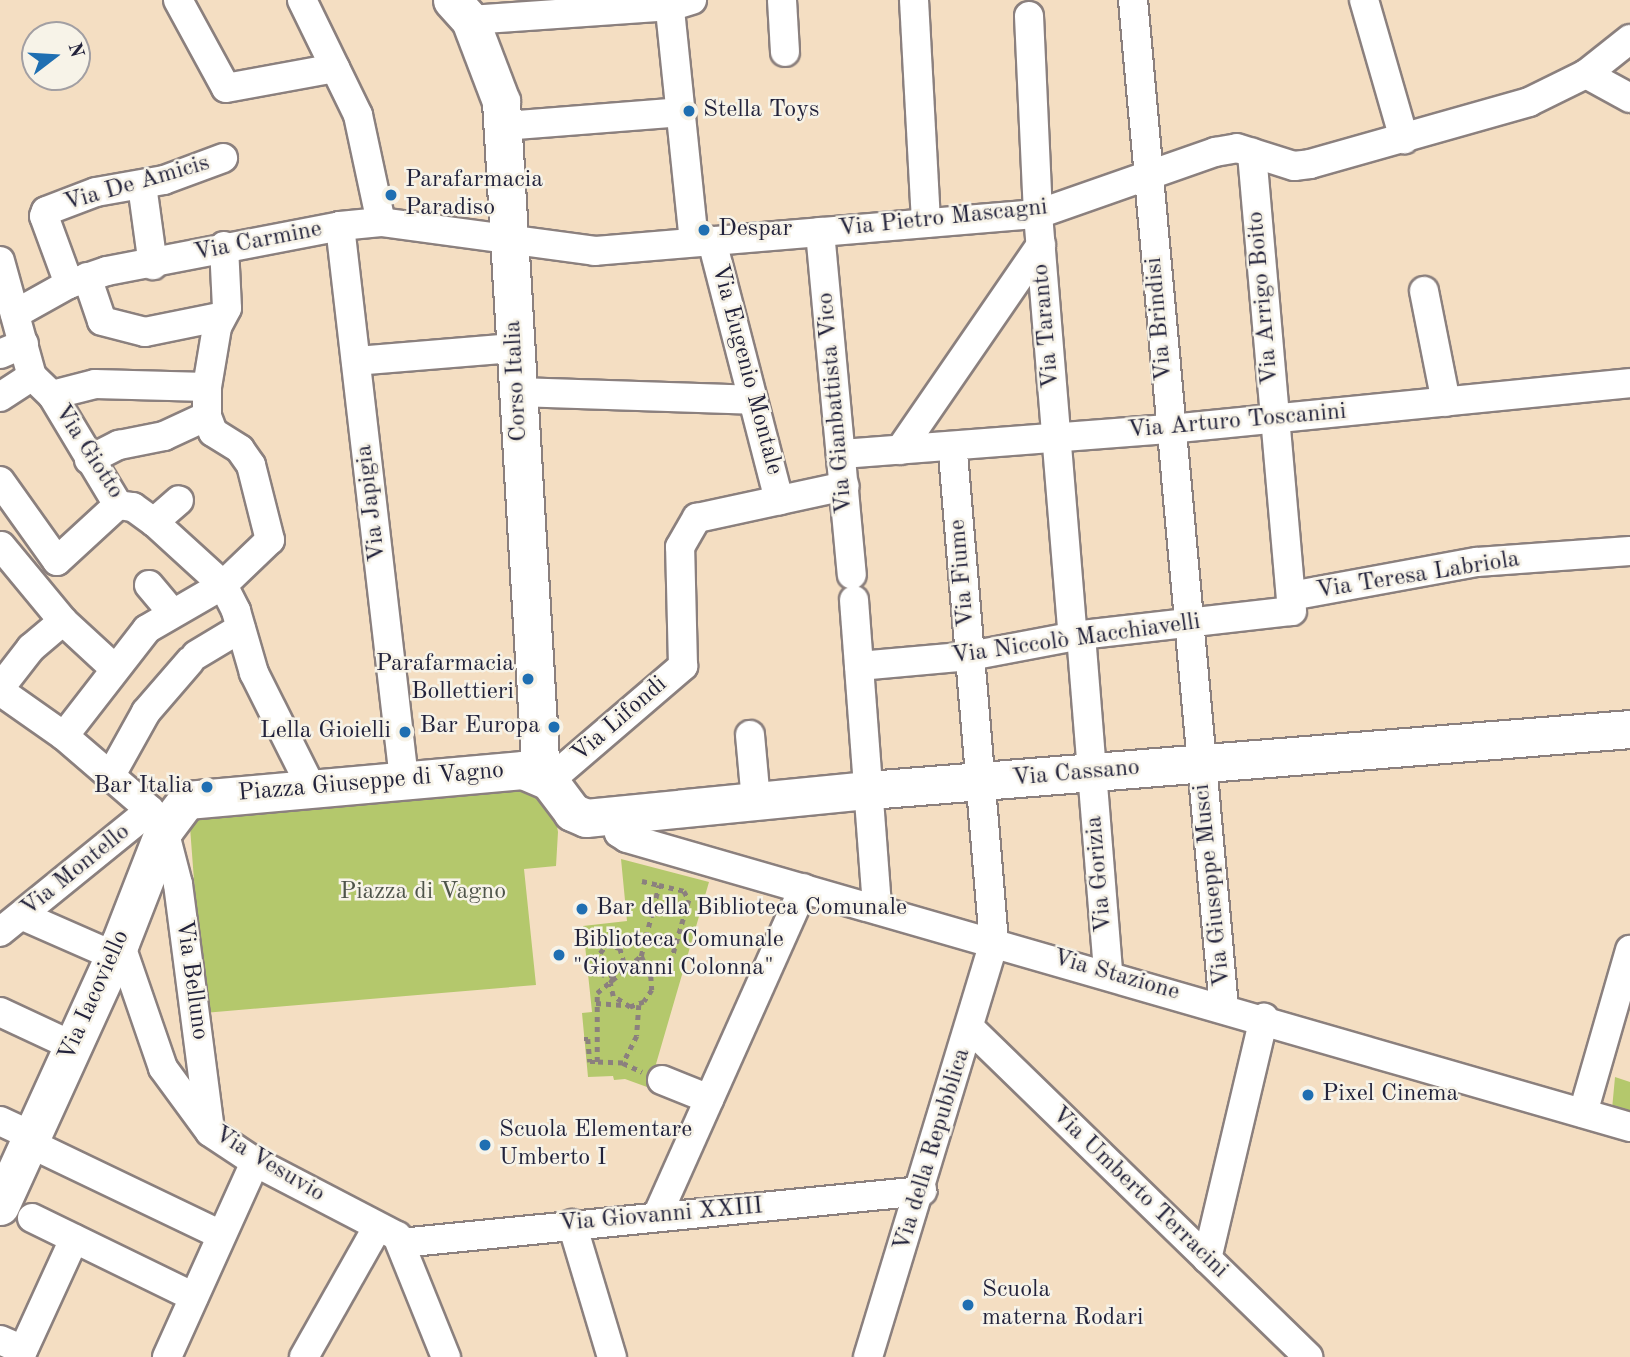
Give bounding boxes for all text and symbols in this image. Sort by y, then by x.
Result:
north arrow [21,21,91,91]
text: N [63,41,86,60]
place label: Stella Toys [703,97,819,125]
marker: Stella Toys [681,103,697,119]
street label: Via De Amicis [61,149,213,219]
place label: Parafarmacia Paradiso [405,167,543,223]
marker: Parafarmacia Paradiso [383,187,399,203]
street label: Via Pietro Mascagni [837,194,1049,244]
street label: Via Arrigo Boito [1242,210,1286,386]
street label: Via Carmine [192,215,324,269]
place label: Despar [718,216,792,244]
marker: Despar [696,222,712,238]
street label: Via Brindisi [1140,256,1180,382]
street label: Via Eugenio Montale [704,262,788,478]
street label: Via Taranto [1027,262,1067,390]
street label: Via Gianbattista Vico [812,291,860,515]
street label: Corso Italia [499,320,535,442]
street label: Via Arturo Toscanini [1126,398,1348,446]
street label: Via Giotto [47,399,129,505]
street label: Via Japigia [351,443,393,563]
street label: Via Fiume [944,518,982,628]
street label: Via Teresa Labriola [1314,546,1522,606]
street label: Via Niccolò Macchiavelli [950,608,1202,672]
place label: Parafarmacia Bollettieri [376,651,514,707]
marker: Parafarmacia Bollettieri [520,671,536,687]
street label: Via Lifondi [566,671,674,769]
place label: Bar Europa [420,713,540,741]
place label: Lella Gioielli [260,718,391,746]
marker: Bar Europa [546,719,562,735]
marker: Lella Gioielli [397,724,413,740]
street label: Via Cassano [1011,754,1141,794]
street label: Piazza Giuseppe di Vagno [237,757,505,809]
place label: Bar Italia [93,773,193,801]
marker: Bar Italia [199,779,215,795]
street label: Via Giuseppe Musci [1188,782,1238,988]
street label: Via Gorizia [1081,815,1119,933]
street label: Via Montello [16,818,136,924]
park label: Piazza di Vagno [340,879,506,907]
place label: Bar della Biblioteca Comunale [596,895,907,923]
marker: Bar della Biblioteca Comunale [574,901,590,917]
street label: Via Belluno [168,918,214,1042]
street label: Via Iacoviello [53,926,137,1066]
place label: Biblioteca Comunale "Giovanni Colonna" [573,927,784,983]
street label: Via Stazione [1049,944,1183,1008]
marker: Biblioteca Comunale "Giovanni Colonna" [551,947,567,963]
street label: Via della Repubblica [888,1045,978,1255]
place label: Pixel Cinema [1322,1081,1458,1109]
marker: Pixel Cinema [1300,1087,1316,1103]
street label: Via Umberto Terracini [1044,1101,1234,1285]
place label: Scuola Elementare Umberto I [499,1117,692,1173]
street label: Via Vesuvio [208,1121,330,1209]
marker: Scuola Elementare Umberto I [477,1137,493,1153]
street label: Via Giovanni XXIII [558,1193,764,1239]
place label: Scuola materna Rodari [982,1277,1144,1333]
marker: Scuola materna Rodari [960,1297,976,1313]

